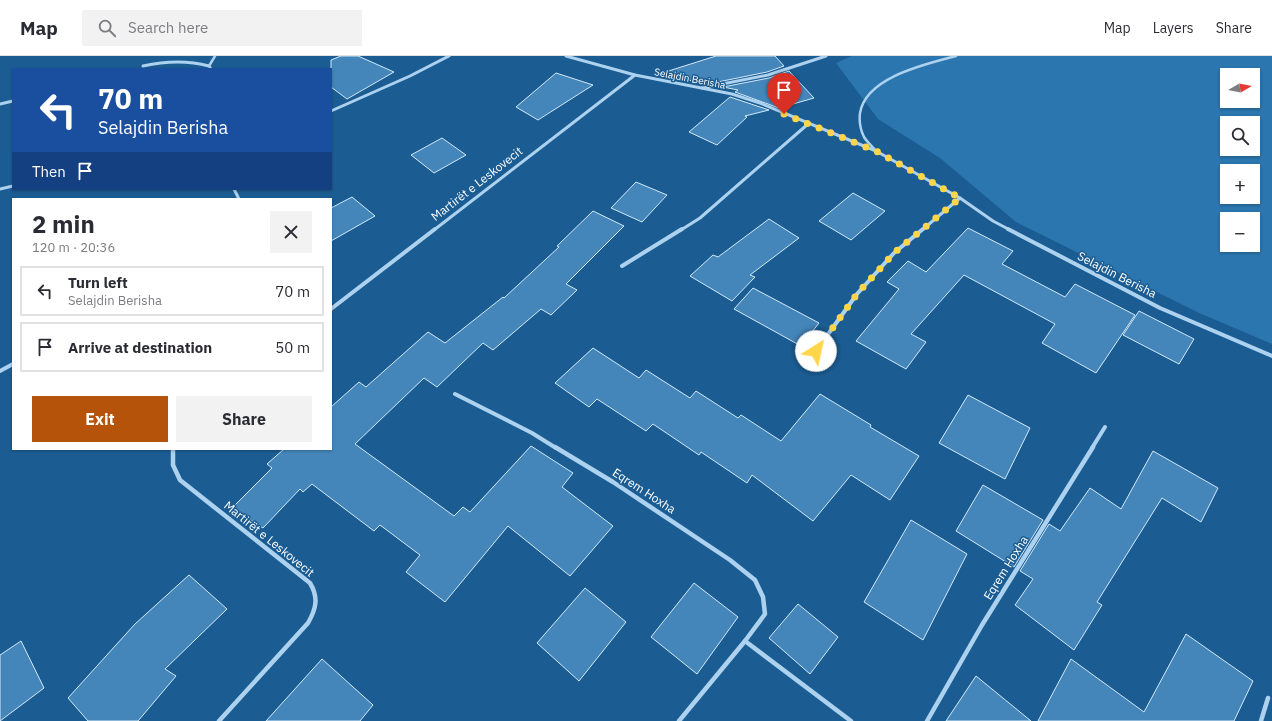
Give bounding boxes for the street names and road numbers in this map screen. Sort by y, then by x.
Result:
street label: Selajdin Berisha [653,65,727,92]
street label: Martirët e Leskovecit [428,143,525,224]
street label: Selajdin Berisha [1075,248,1160,301]
street label: Eqrem Hoxha [610,465,679,517]
street label: Martirët e Leskovecit [221,498,318,580]
street label: Eqrem Hoxha [980,533,1031,602]

